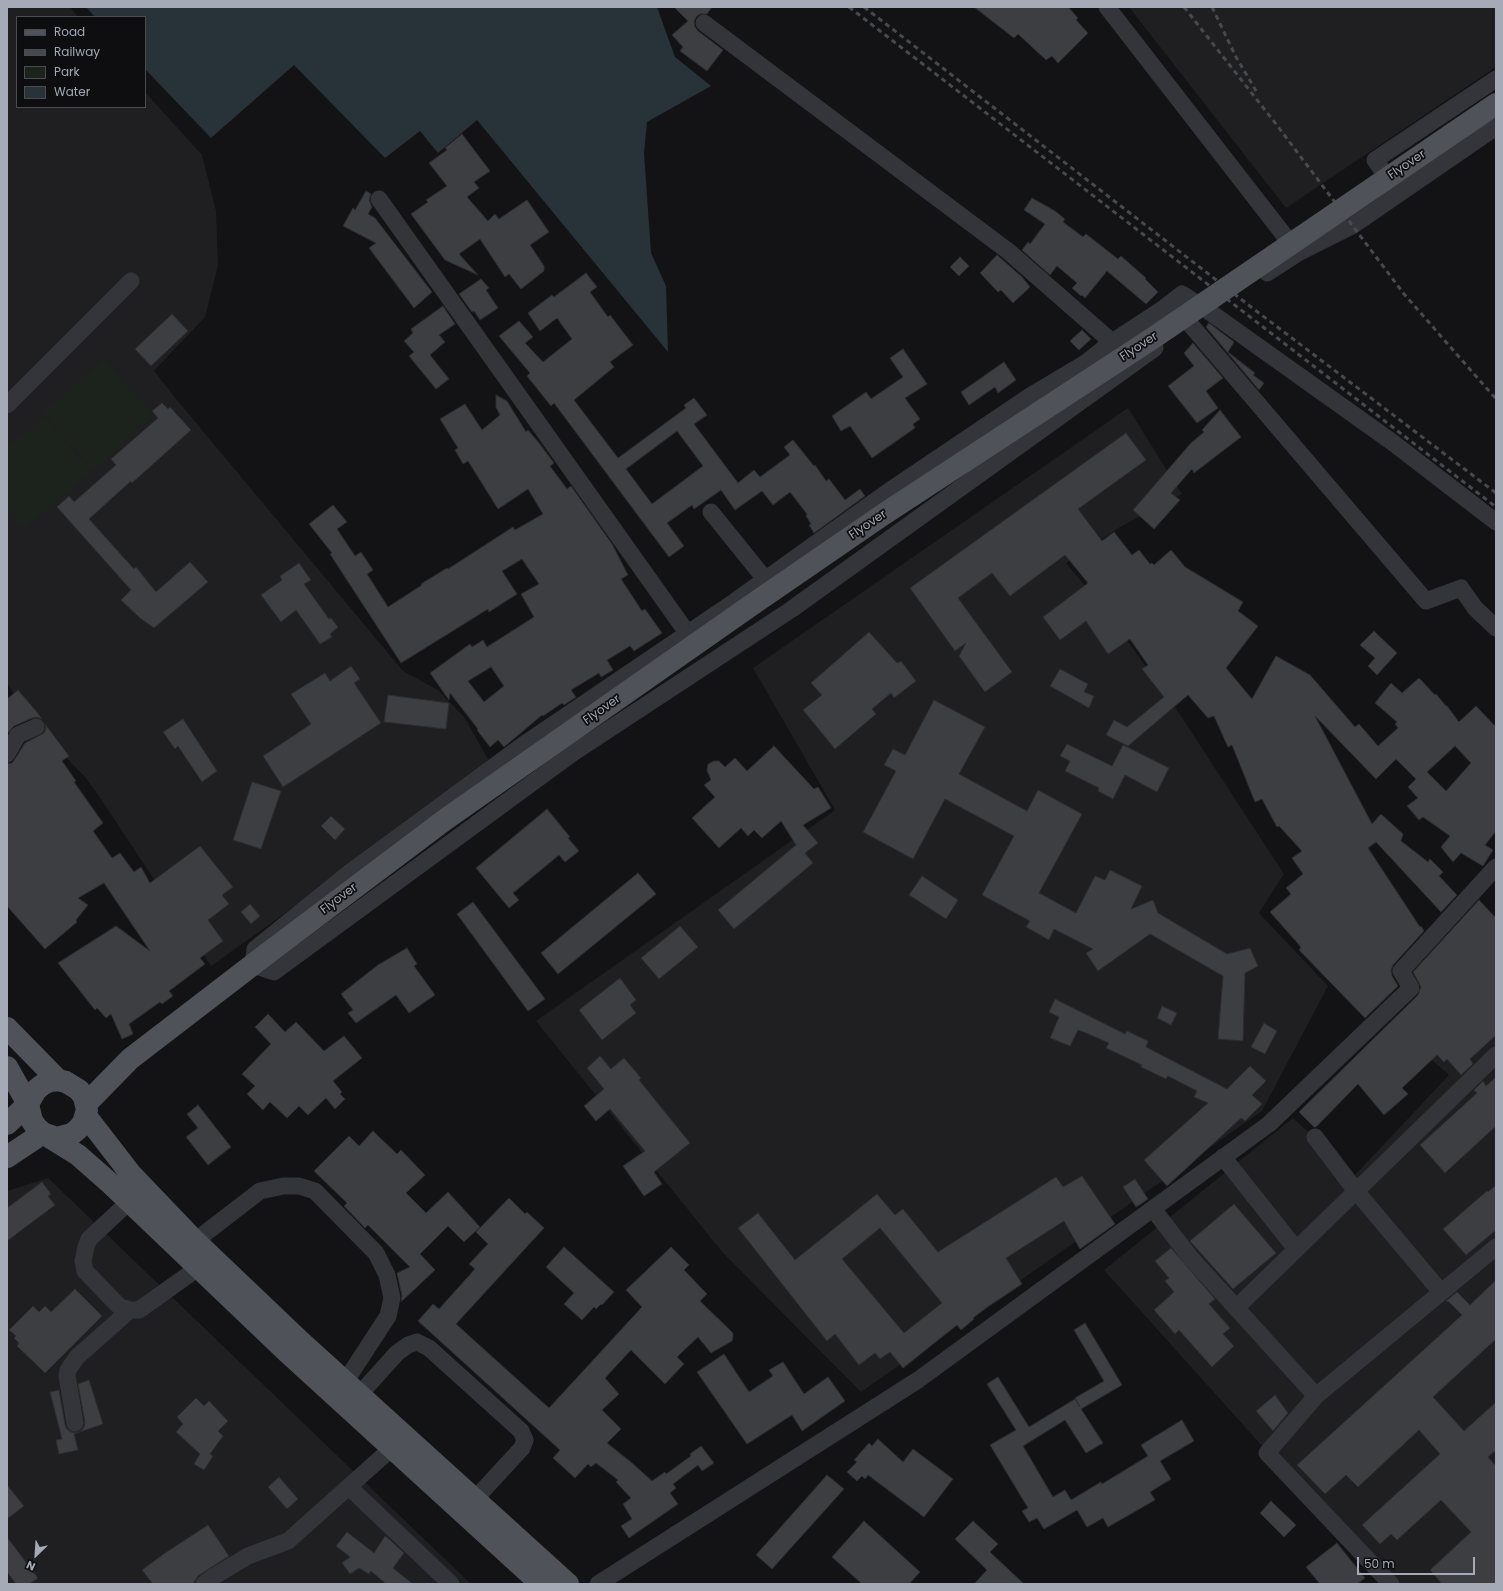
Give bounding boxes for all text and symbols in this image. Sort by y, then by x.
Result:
legend [16,16,146,108]
text: Road [54,23,85,40]
text: Railway [54,43,100,60]
text: Park [54,63,80,80]
text: Water [54,83,90,100]
street label: Flyover [1386,147,1428,183]
street label: Flyover [1117,330,1161,364]
street label: Flyover [847,507,889,543]
street label: Flyover [581,692,623,728]
street label: Flyover [318,881,360,917]
north arrow [16,1535,56,1575]
scale bar [1359,1549,1477,1575]
text: 50 m [1364,1555,1395,1572]
text: N [24,1557,38,1575]

